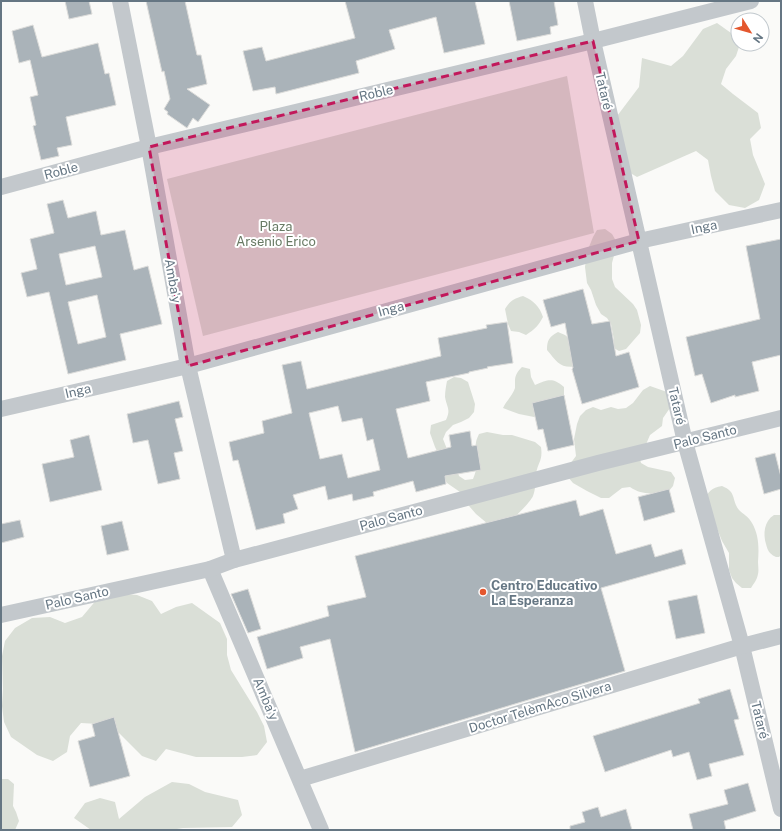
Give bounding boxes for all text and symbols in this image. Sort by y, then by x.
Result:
north arrow [730,12,770,52]
text: N [751,31,765,45]
street label: Tataré [592,71,616,111]
street label: Roble [357,82,395,104]
street label: Roble [42,159,80,183]
street label: Inga [690,217,718,237]
park label: Plaza Arsenio Erico [236,219,316,249]
street label: Amba'y [162,258,184,304]
street label: Inga [376,298,406,320]
street label: Inga [64,381,92,401]
street label: Tataré [665,386,689,426]
street label: Palo Santo [672,422,738,452]
street label: Palo Santo [358,502,424,534]
place label: Centro Educativo La Esperanza [491,578,597,608]
street label: Palo Santo [44,583,110,613]
marker: Centro Educativo La Esperanza [478,587,488,597]
street label: Amba'y [250,675,282,723]
street label: Doctor TelèmAco Silvera [467,678,613,736]
street label: Tataré [748,700,772,740]

